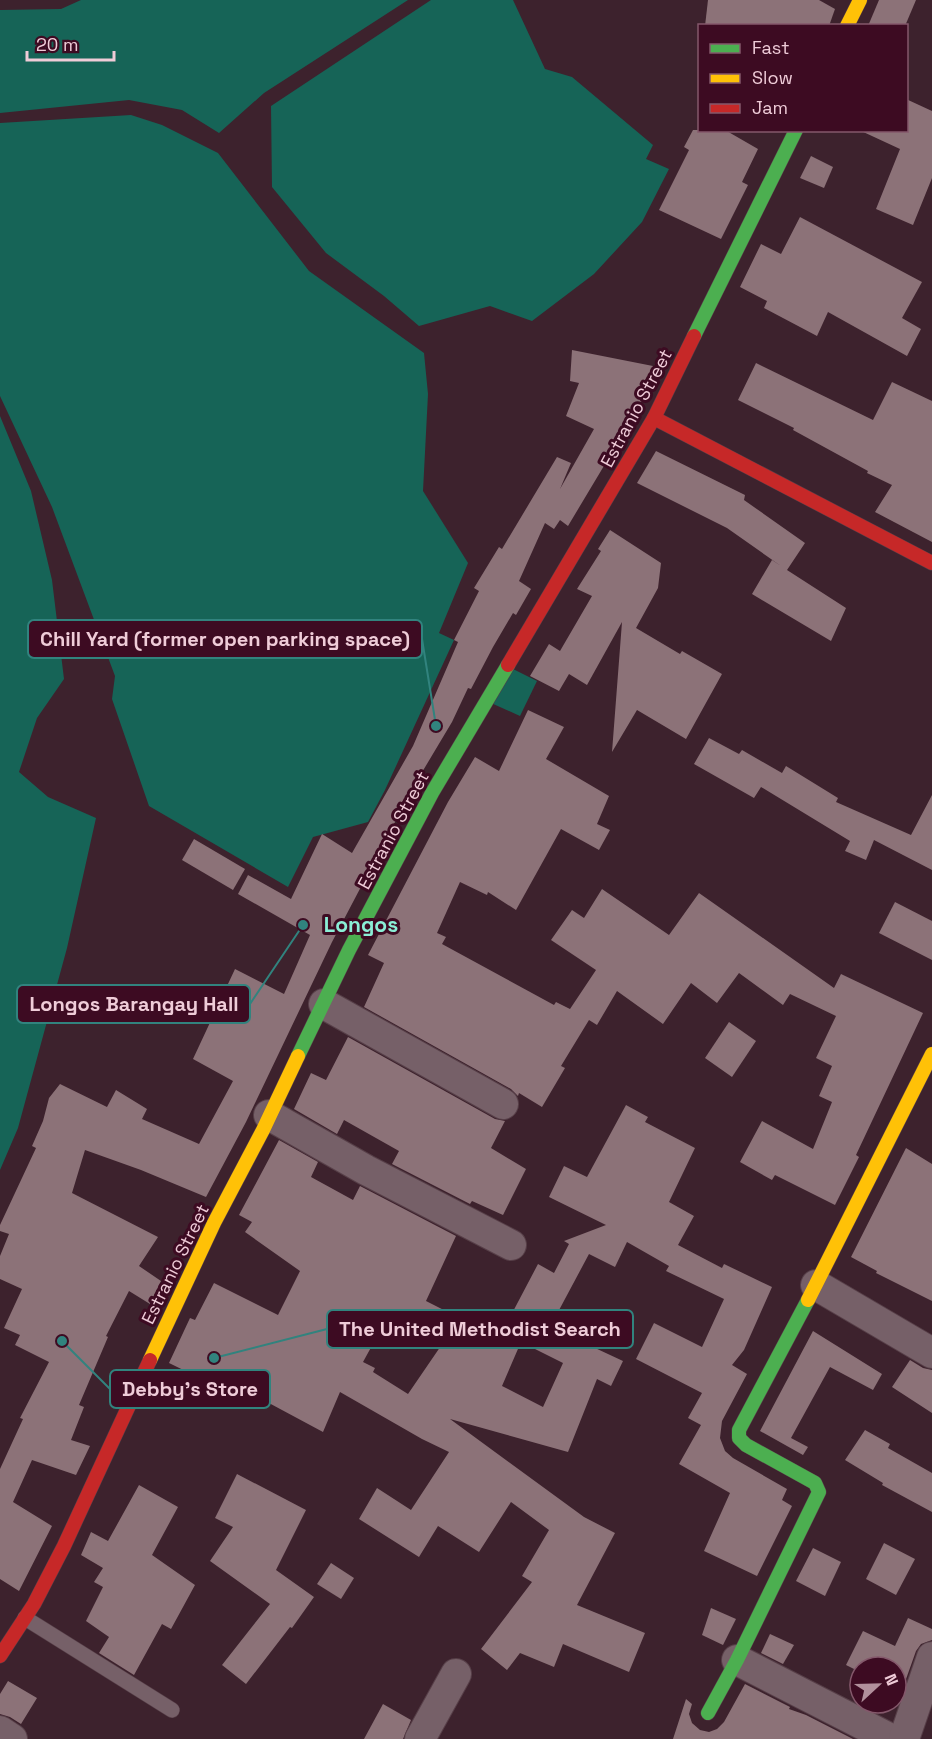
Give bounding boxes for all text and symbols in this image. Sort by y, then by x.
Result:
scale bar [27,24,114,62]
legend [698,24,908,132]
text: 20 m [36,33,79,56]
text: Fast [752,36,789,59]
text: Slow [752,66,793,89]
text: Jam [752,96,788,119]
street label: Estranio Street [595,345,677,471]
callout: Chill Yard (former open parking space) [28,620,422,658]
text: Chill Yard (former open parking space) [40,626,410,652]
street label: Estranio Street [352,767,434,893]
district label: Longos [324,911,398,938]
callout: Longos Barangay Hall [17,985,250,1023]
text: Longos Barangay Hall [29,991,239,1017]
street label: Estranio Street [136,1200,214,1328]
callout: The United Methodist Search [327,1310,633,1348]
text: The United Methodist Search [339,1316,621,1342]
callout: Debby's Store [110,1370,270,1408]
text: Debby's Store [122,1376,258,1402]
north arrow [848,1655,908,1715]
text: N [880,1671,903,1688]

